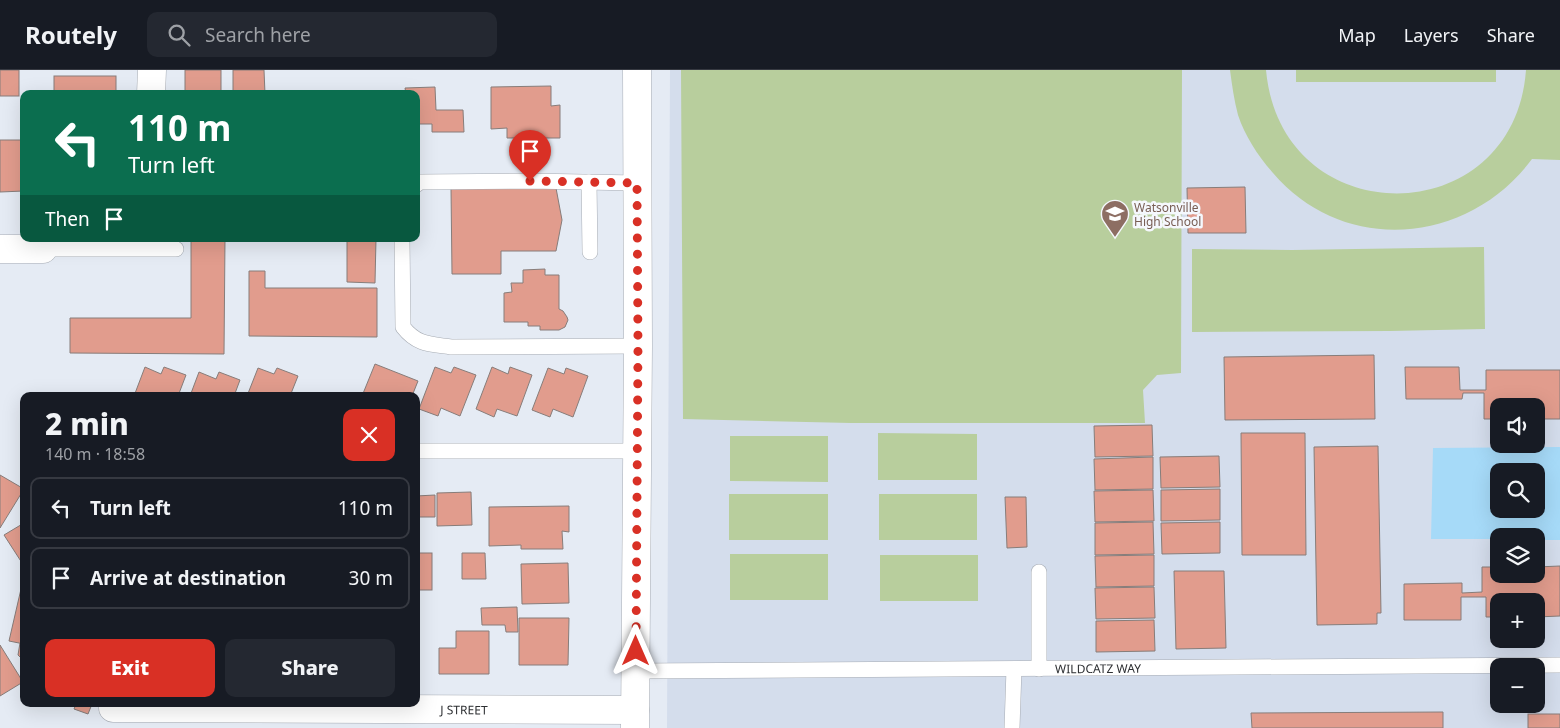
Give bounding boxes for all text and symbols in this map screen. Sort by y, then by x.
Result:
search box [147,12,497,57]
text: Routely [25,18,117,51]
icon: search [165,21,193,49]
text: Search here [205,22,311,48]
text: Map [1338,23,1376,47]
text: Layers [1404,23,1459,47]
text: Share [1487,23,1535,47]
text: 110 m [128,104,231,151]
icon: left [45,110,110,175]
pin [509,130,551,181]
icon: arrive [516,137,544,165]
text: Turn left [128,149,215,179]
school or university icon: Watsonville High School [1100,199,1130,238]
place label: Watsonville High School [1134,199,1201,230]
icon: arrive [100,205,128,233]
text: Then [45,206,90,232]
map controls [1490,398,1545,713]
button: sound [1490,398,1545,453]
text: 2 min [45,403,129,444]
button: close [343,409,395,461]
text: 140 m · 18:58 [45,443,145,465]
button: search [1490,463,1545,518]
icon: left [47,494,75,522]
text: Turn left [90,495,171,521]
text: 110 m [338,495,393,521]
button: layers [1490,528,1545,583]
icon: arrive [47,564,75,592]
text: Arrive at destination [90,565,286,591]
text: 30 m [349,565,393,591]
button: + [1490,593,1545,648]
position arrow [609,624,661,676]
button: Exit [45,639,215,697]
button: Share [225,639,395,697]
button: − [1490,658,1545,713]
street label: WILDCATZ WAY [1055,659,1141,677]
street label: J STREET [439,701,488,718]

